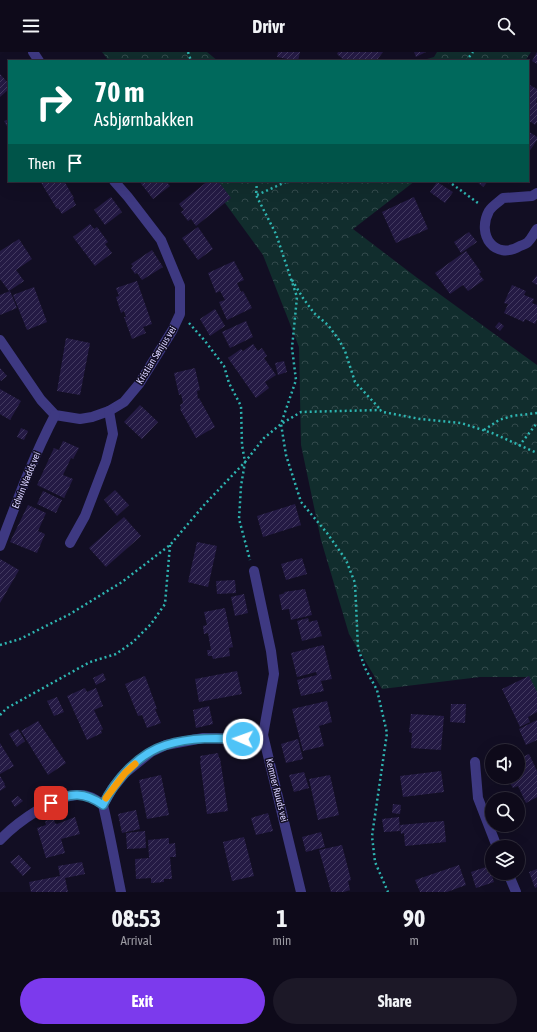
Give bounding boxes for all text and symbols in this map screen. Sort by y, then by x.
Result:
icon: menu [20,15,42,37]
icon: search [495,15,517,37]
text: Drivr [252,16,285,37]
icon: right [28,76,80,128]
text: 70 m [94,76,144,108]
text: Asbjørnbakken [94,109,194,130]
icon: arrive [64,152,86,174]
text: Then [28,155,56,172]
street label: Kristian Sønjus vei [134,324,178,386]
street label: Edwin Wadds vei [10,450,42,510]
position arrow [222,718,264,760]
map controls [485,744,525,880]
button: sound [485,744,525,784]
street label: Kemner Ruuds vei [264,757,290,823]
pin [34,786,68,820]
icon: arrive [40,792,62,814]
button: search [485,792,525,832]
button: layers [485,840,525,880]
text: 08:53 [112,905,161,932]
text: 1 [276,905,288,932]
text: 90 [403,905,425,932]
text: Arrival [120,933,152,948]
text: min [273,933,291,948]
text: m [409,933,419,948]
button: Exit [20,978,265,1024]
button: Share [273,978,517,1024]

